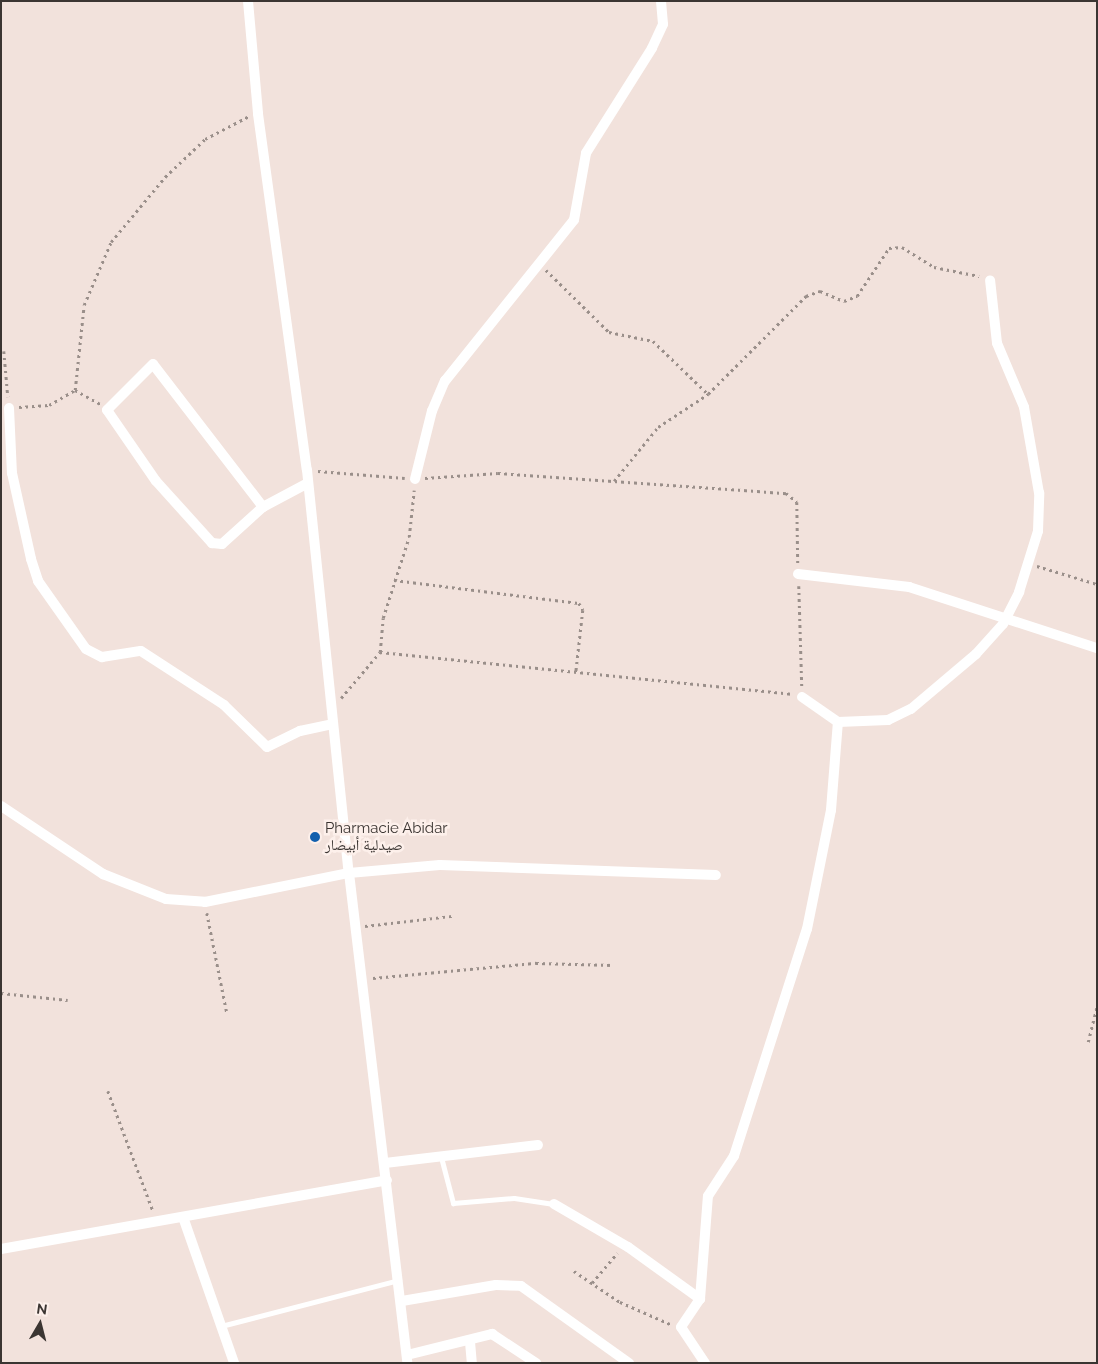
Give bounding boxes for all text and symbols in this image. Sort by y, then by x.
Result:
place label: Pharmacie Abidar صيدلية أبيضار [325,819,448,854]
marker: Pharmacie Abidar صيدلية أبيضار [309,831,321,843]
north arrow [15,1299,65,1349]
text: N [36,1300,48,1318]

